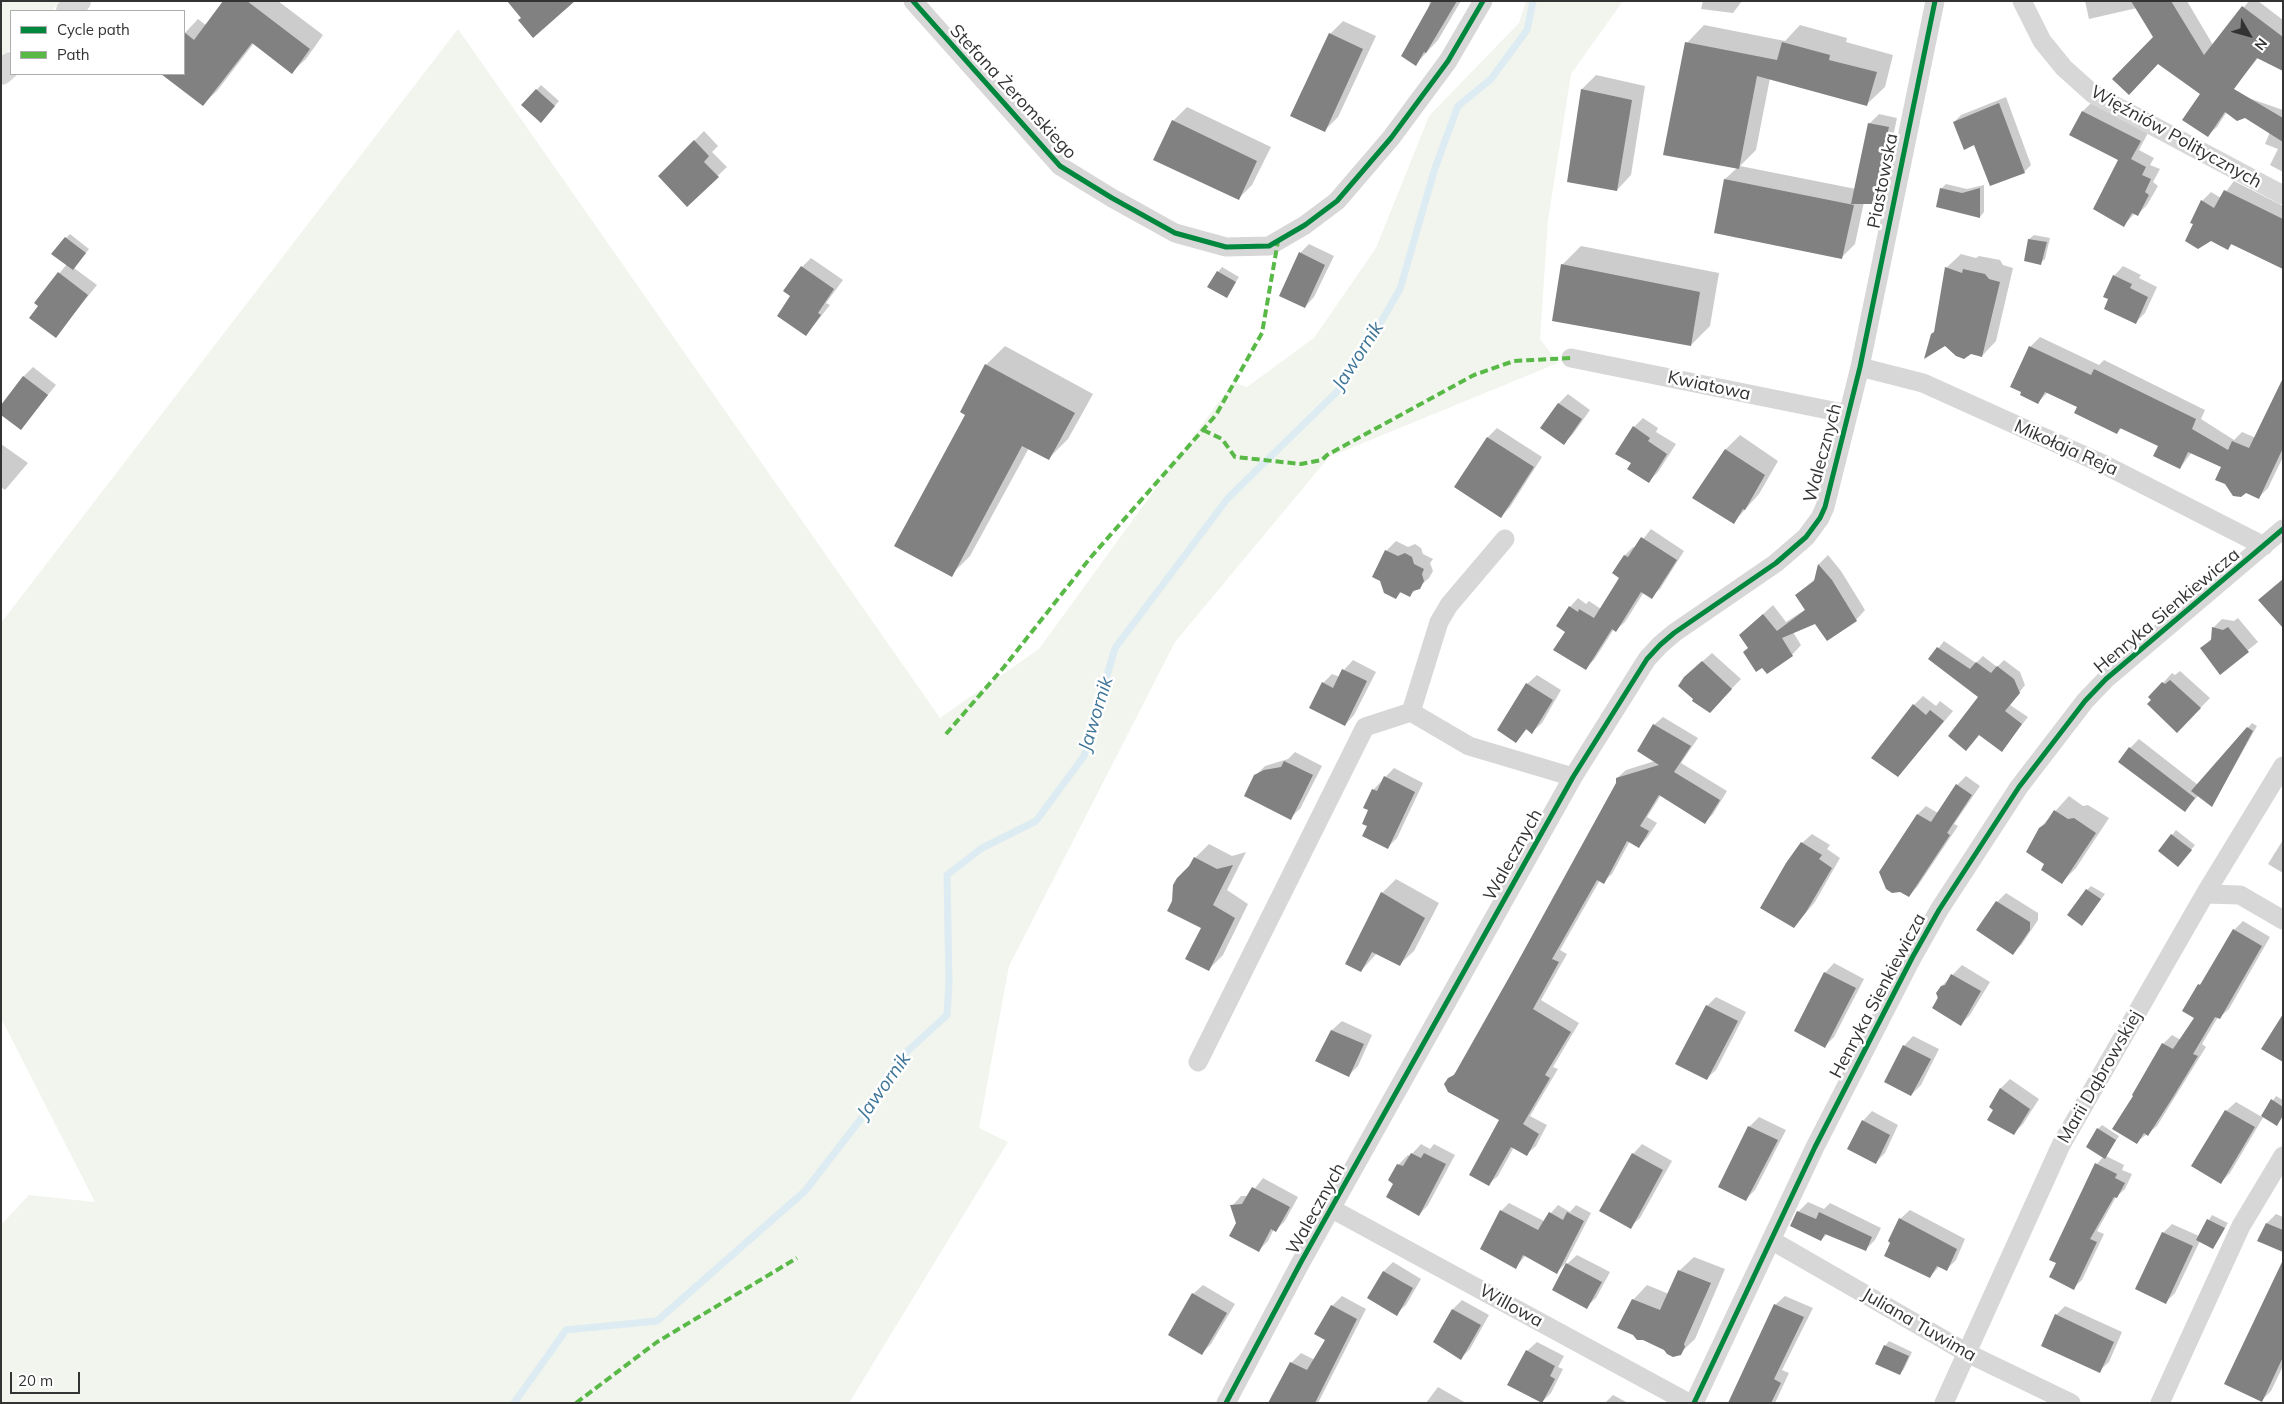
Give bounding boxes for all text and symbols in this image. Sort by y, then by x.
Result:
legend [10,10,185,75]
north arrow [2224,10,2274,60]
text: Cycle path [57,20,130,39]
street label: Stefana Żeromskiego [945,20,1081,164]
text: N [2250,35,2271,54]
text: Path [57,45,89,64]
street label: Więźniów Politycznych [2087,81,2265,193]
street label: Piastowska [1863,132,1903,230]
water label: Jawornik [1327,317,1389,395]
street label: Kwiatowa [1666,367,1752,405]
street label: Walecznych [1799,401,1847,505]
street label: Mikołaja Reja [2011,416,2121,480]
street label: Henryka Sienkiewicza [2090,544,2244,678]
water label: Jawornik [1074,674,1118,754]
street label: Walecznych [1479,805,1547,905]
street label: Henryka Sienkiewicza [1825,910,1931,1082]
street label: Marii Dąbrowskiej [2053,1007,2147,1147]
water label: Jawornik [852,1048,916,1124]
street label: Walecznych [1282,1159,1350,1259]
street label: Willowa [1475,1280,1547,1332]
street label: Juliana Tuwima [1858,1284,1980,1366]
scale bar [12,1362,82,1394]
text: 20 m [18,1371,53,1390]

